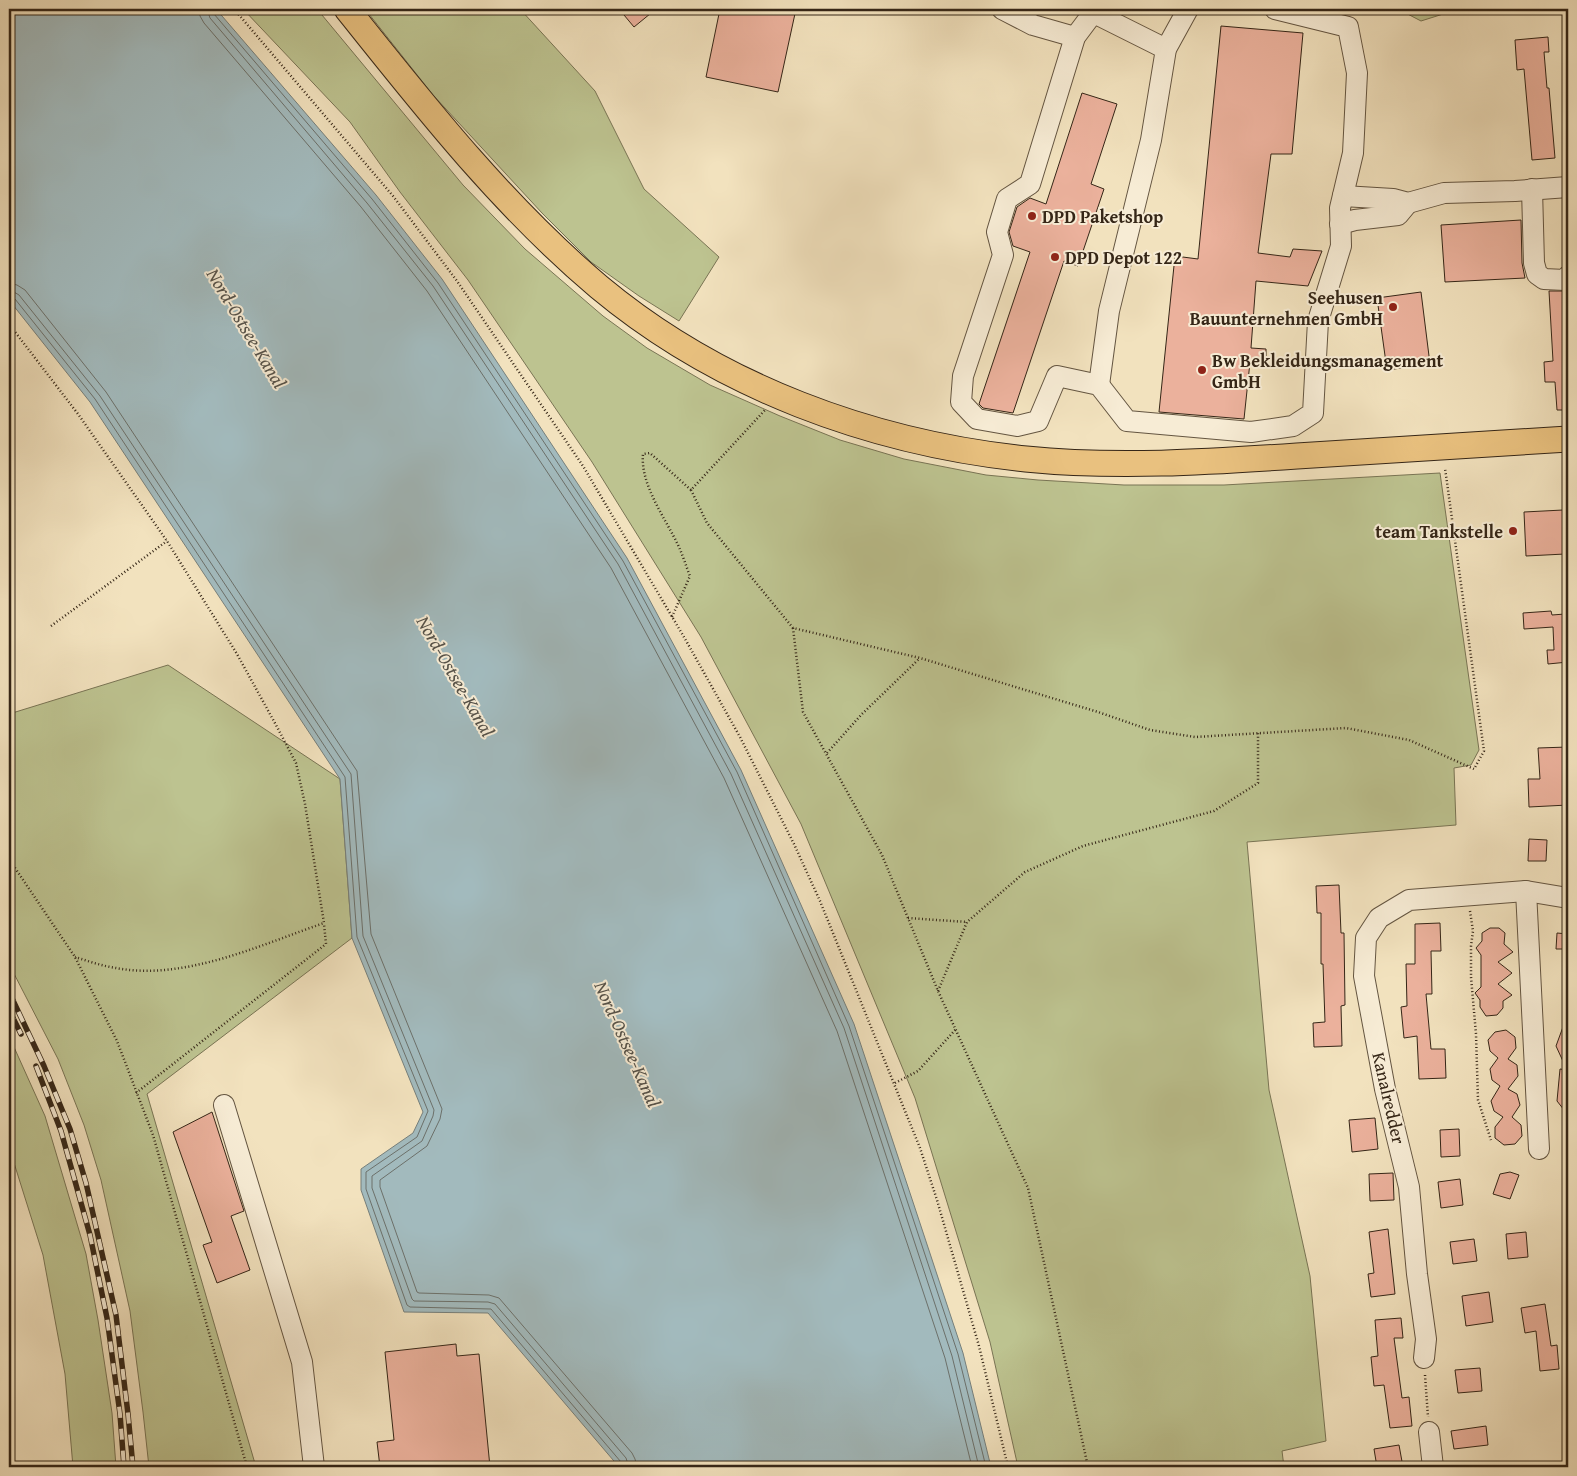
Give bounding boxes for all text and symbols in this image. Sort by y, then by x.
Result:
place label: DPD Paketshop [1042,203,1163,230]
marker: DPD Paketshop [1026,210,1038,222]
place label: DPD Depot 122 [1065,244,1182,271]
marker: DPD Depot 122 [1049,251,1061,263]
water label: Nord-Ostsee-Kanal [200,262,294,394]
place label: Seehusen Bauunternehmen GmbH [1190,284,1383,332]
marker: Seehusen Bauunternehmen GmbH [1387,301,1399,313]
place label: Bw Bekleidungsmanagement GmbH [1212,347,1444,395]
marker: Bw Bekleidungsmanagement GmbH [1196,364,1208,376]
place label: team Tankstelle [1375,518,1503,545]
marker: team Tankstelle [1507,525,1519,537]
water label: Nord-Ostsee-Kanal [409,609,502,742]
water label: Nord-Ostsee-Kanal [587,975,669,1112]
street label: Kanalredder [1365,1049,1413,1147]

